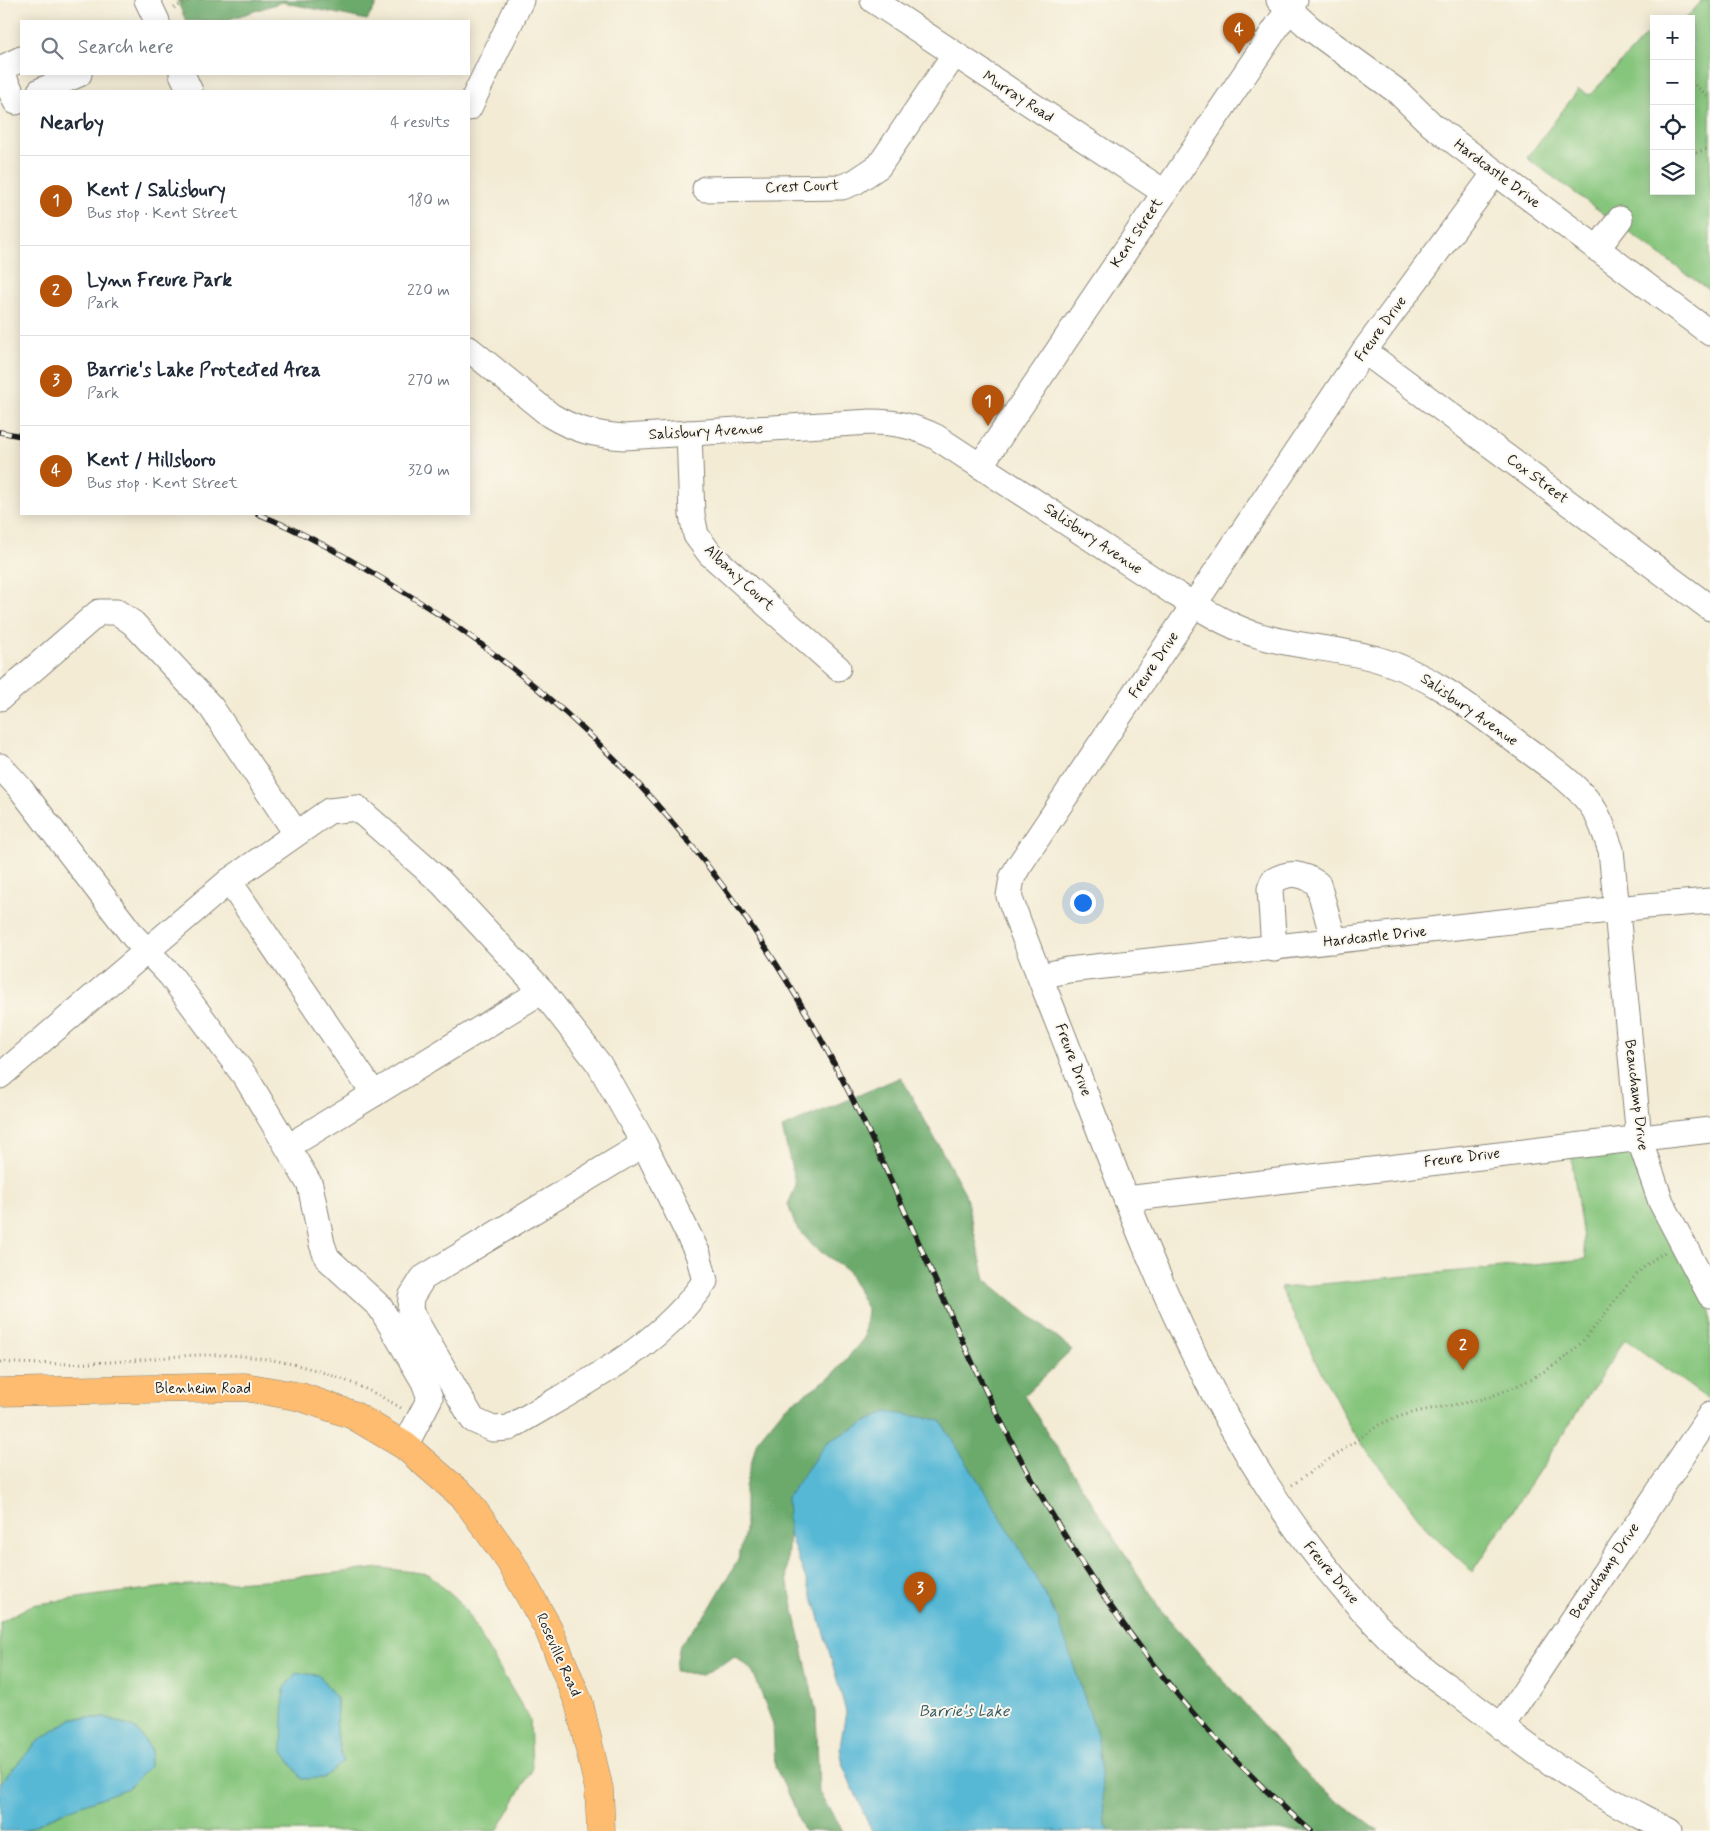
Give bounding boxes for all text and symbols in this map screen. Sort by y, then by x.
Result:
pin: 4 [1223,13,1255,54]
map controls [1650,15,1695,195]
button: + [1650,15,1695,60]
search box [20,20,470,75]
icon: search [38,34,66,62]
text: Search here [78,35,174,60]
button: − [1650,60,1695,105]
street label: Murray Road [978,66,1058,128]
button: locate [1650,105,1695,150]
text: Nearby [40,109,104,137]
text: 4 results [390,112,450,133]
street label: Hardcastle Drive [1449,135,1545,213]
button: layers [1650,150,1695,195]
street label: Crest Court [765,176,839,198]
text: Kent / Salisbury [87,178,226,203]
text: 1 [52,190,60,211]
text: 180 m [407,190,450,211]
street label: Kent Street [1106,194,1168,272]
text: Bus stop · Kent Street [87,203,238,224]
text: Lynn Freure Park [87,268,232,293]
text: 2 [52,280,60,301]
text: 220 m [407,280,450,301]
street label: Freure Drive [1350,292,1412,366]
text: Park [87,293,119,314]
text: Barrie's Lake Protected Area [87,358,321,383]
text: 3 [52,370,60,391]
text: 270 m [407,370,450,391]
text: Park [87,383,119,404]
pin: 1 [972,385,1004,426]
street label: Salisbury Avenue [648,419,764,445]
text: Kent / Hillsboro [87,448,216,473]
street label: Cox Street [1502,449,1572,509]
text: 4 [51,460,61,481]
text: 320 m [408,460,450,481]
text: Bus stop · Kent Street [87,473,238,494]
street label: Salisbury Avenue [1040,499,1146,579]
street label: Albany Court [700,540,779,616]
street label: Freure Drive [1124,628,1184,702]
street label: Salisbury Avenue [1416,669,1522,751]
your location [1070,890,1096,916]
street label: Hardcastle Drive [1322,922,1428,952]
street label: Freure Drive [1050,1021,1096,1099]
street label: Beauchamp Drive [1619,1038,1653,1152]
street label: Freure Drive [1423,1143,1501,1173]
pin: 2 [1447,1329,1479,1370]
street label: Blenheim Road [155,1379,251,1399]
street label: Beauchamp Drive [1565,1519,1645,1623]
street label: Freure Drive [1299,1537,1363,1609]
pin: 3 [904,1572,936,1613]
street label: Roseville Road [531,1610,585,1700]
water label: Barrie's Lake [919,1701,1010,1722]

